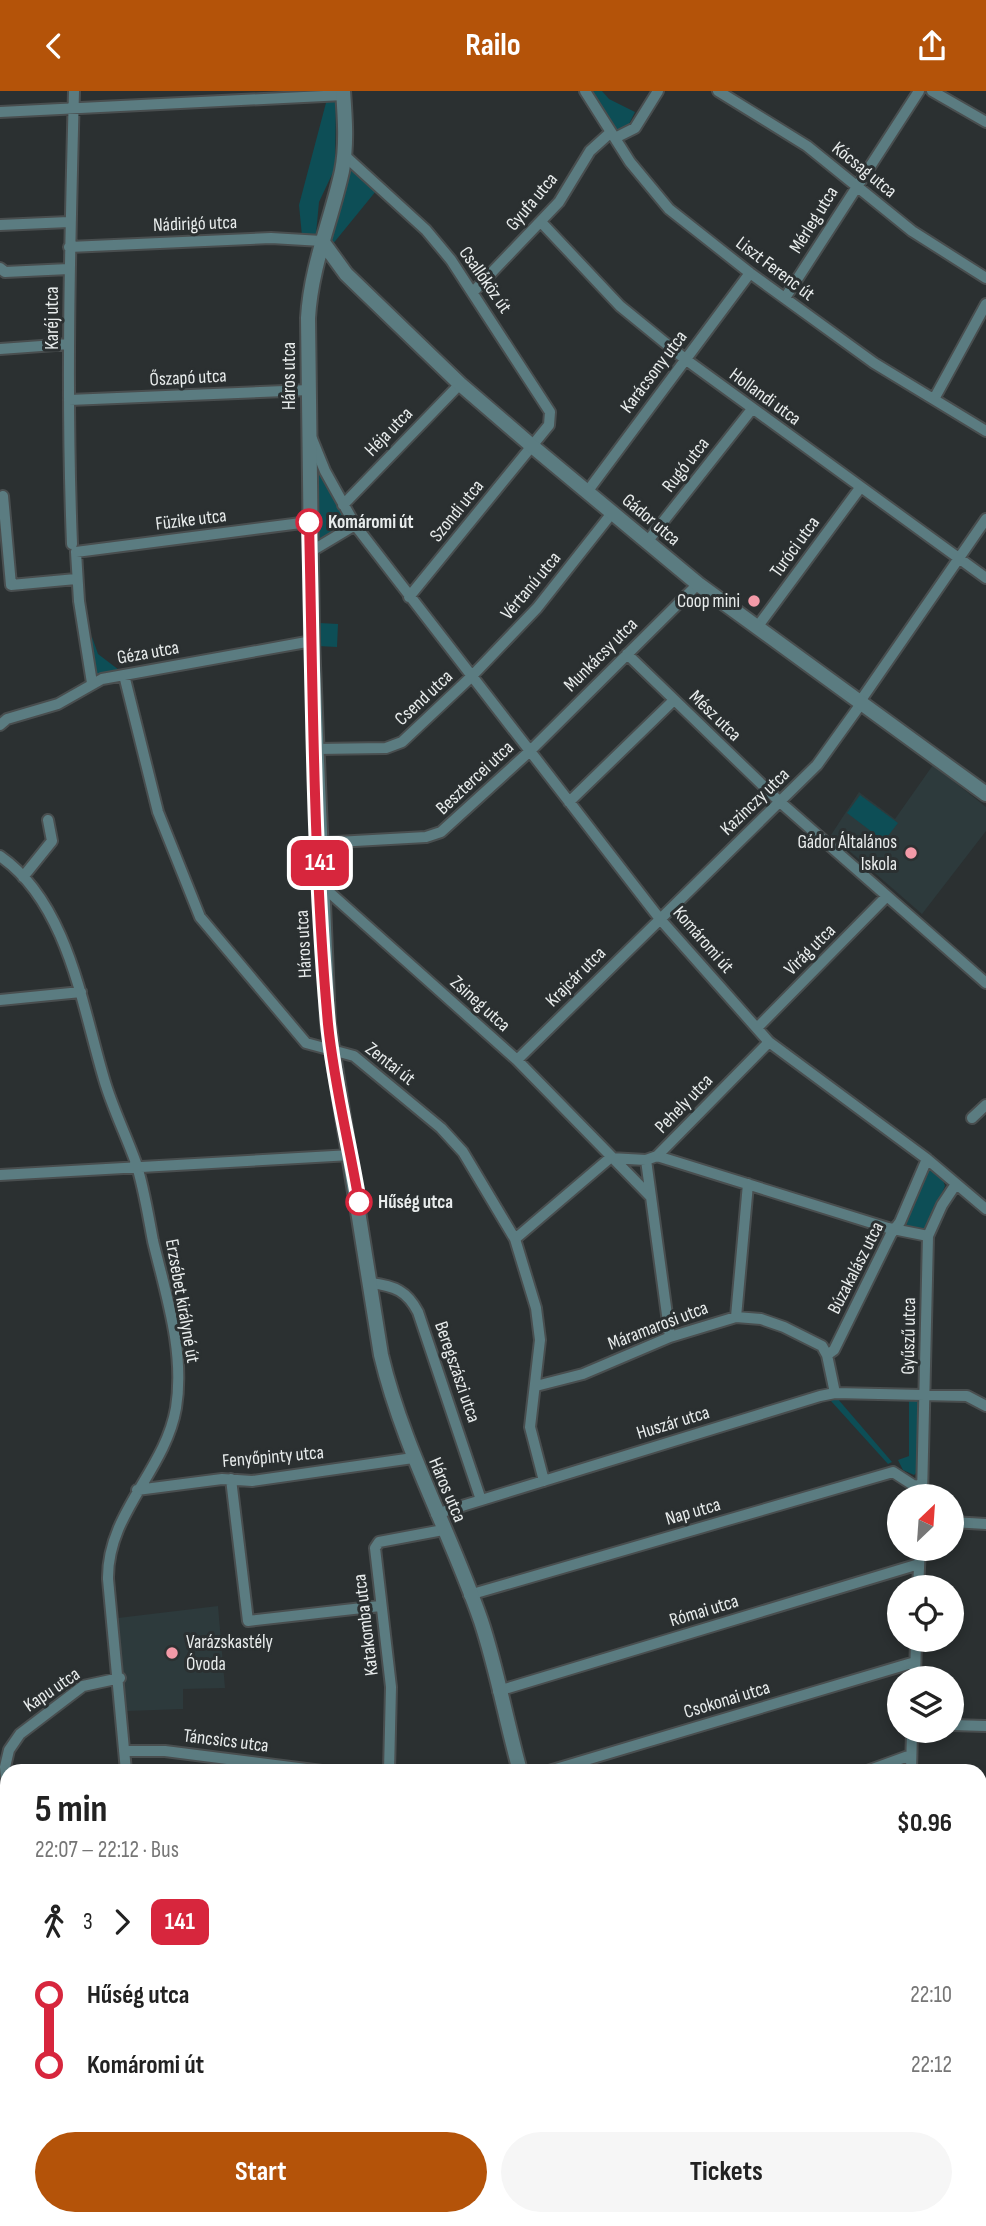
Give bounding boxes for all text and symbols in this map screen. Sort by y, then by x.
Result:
text: Railo [465,26,521,65]
icon: back [35,27,73,65]
icon: share [913,27,951,65]
street label: Kócsag utca [827,137,901,203]
street label: Gyufa utca [501,168,563,236]
street label: Mérleg utca [785,182,843,258]
street label: Nádirigó utca [153,211,237,237]
street label: Liszt Ferenc út [731,232,819,306]
street label: Csallóköz út [454,242,516,318]
street label: Karéj utca [41,286,64,350]
street label: Karácsony utca [616,326,692,418]
street label: Háros utca [278,342,301,410]
street label: Hollandi utca [725,363,805,431]
street label: Őszapó utca [149,364,227,392]
street label: Héja utca [360,403,418,461]
street label: Rugó utca [657,433,715,497]
street label: Szondi utca [425,475,489,547]
street label: Gádor utca [617,489,685,551]
street label: Füzike utca [154,504,228,536]
marker: Komáromi út [296,509,322,535]
place label: Komáromi út [328,511,414,534]
street label: Turóci utca [765,512,825,582]
street label: Vértanú utca [496,547,566,625]
place label: Coop mini [677,590,740,613]
marker: Coop mini [746,593,762,609]
street label: Munkácsy utca [559,613,643,697]
street label: Géza utca [115,636,181,670]
street label: Csend utca [390,665,458,731]
street label: Mész utca [684,686,746,746]
street label: Besztercei utca [431,736,519,820]
street label: Kazinczy utca [716,763,794,841]
place label: Gádor Általános Iskola [797,831,897,876]
line badge: 141 [280,840,360,886]
marker: Gádor Általános Iskola [903,845,919,861]
text: 141 [305,848,335,877]
street label: Komáromi út [668,902,738,978]
street label: Háros utca [291,909,317,979]
street label: Virág utca [779,919,841,981]
street label: Krajcár utca [541,942,611,1012]
street label: Zsineg utca [445,971,515,1037]
street label: Zentai út [361,1037,420,1091]
street label: Pehely utca [650,1070,718,1138]
marker: Hűség utca [346,1189,372,1215]
place label: Hűség utca [378,1191,453,1214]
street label: Búzakalász utca [823,1218,889,1318]
street label: Erzsébet királyné út [160,1237,204,1365]
street label: Máramarosi utca [605,1296,711,1356]
street label: Gyűszű utca [897,1297,921,1375]
street label: Beregszászi utca [429,1318,485,1426]
street label: Huszár utca [634,1401,712,1445]
street label: Fenyőpinty utca [221,1441,325,1473]
street label: Háros utca [423,1454,471,1526]
north arrow [887,1484,964,1561]
map controls [887,1484,964,1743]
street label: Nap utca [663,1493,723,1531]
street label: Katakomba utca [348,1573,384,1677]
button: locate [887,1575,964,1652]
street label: Római utca [667,1590,741,1632]
place label: Varázskastély Óvoda [186,1631,274,1676]
marker: Varázskastély Óvoda [164,1645,180,1661]
street label: Kapu utca [19,1663,85,1717]
button: layers [887,1666,964,1743]
street label: Csokonai utca [681,1676,773,1724]
street label: Táncsics utca [182,1724,270,1758]
text: 5 min [35,1787,107,1832]
text: $0.96 [897,1808,952,1839]
text: 22:07 – 22:12 · Bus [35,1836,179,1864]
icon: walk [35,1903,73,1941]
icon: forward [103,1903,141,1941]
text: 141 [165,1907,195,1936]
text: 3 [83,1908,93,1936]
text: Hűség utca [87,1980,190,2011]
text: 22:10 [910,1981,952,2009]
text: Komáromi út [87,2050,204,2081]
text: 22:12 [911,2051,952,2079]
button: Start [35,2132,487,2212]
button: Tickets [501,2132,952,2212]

